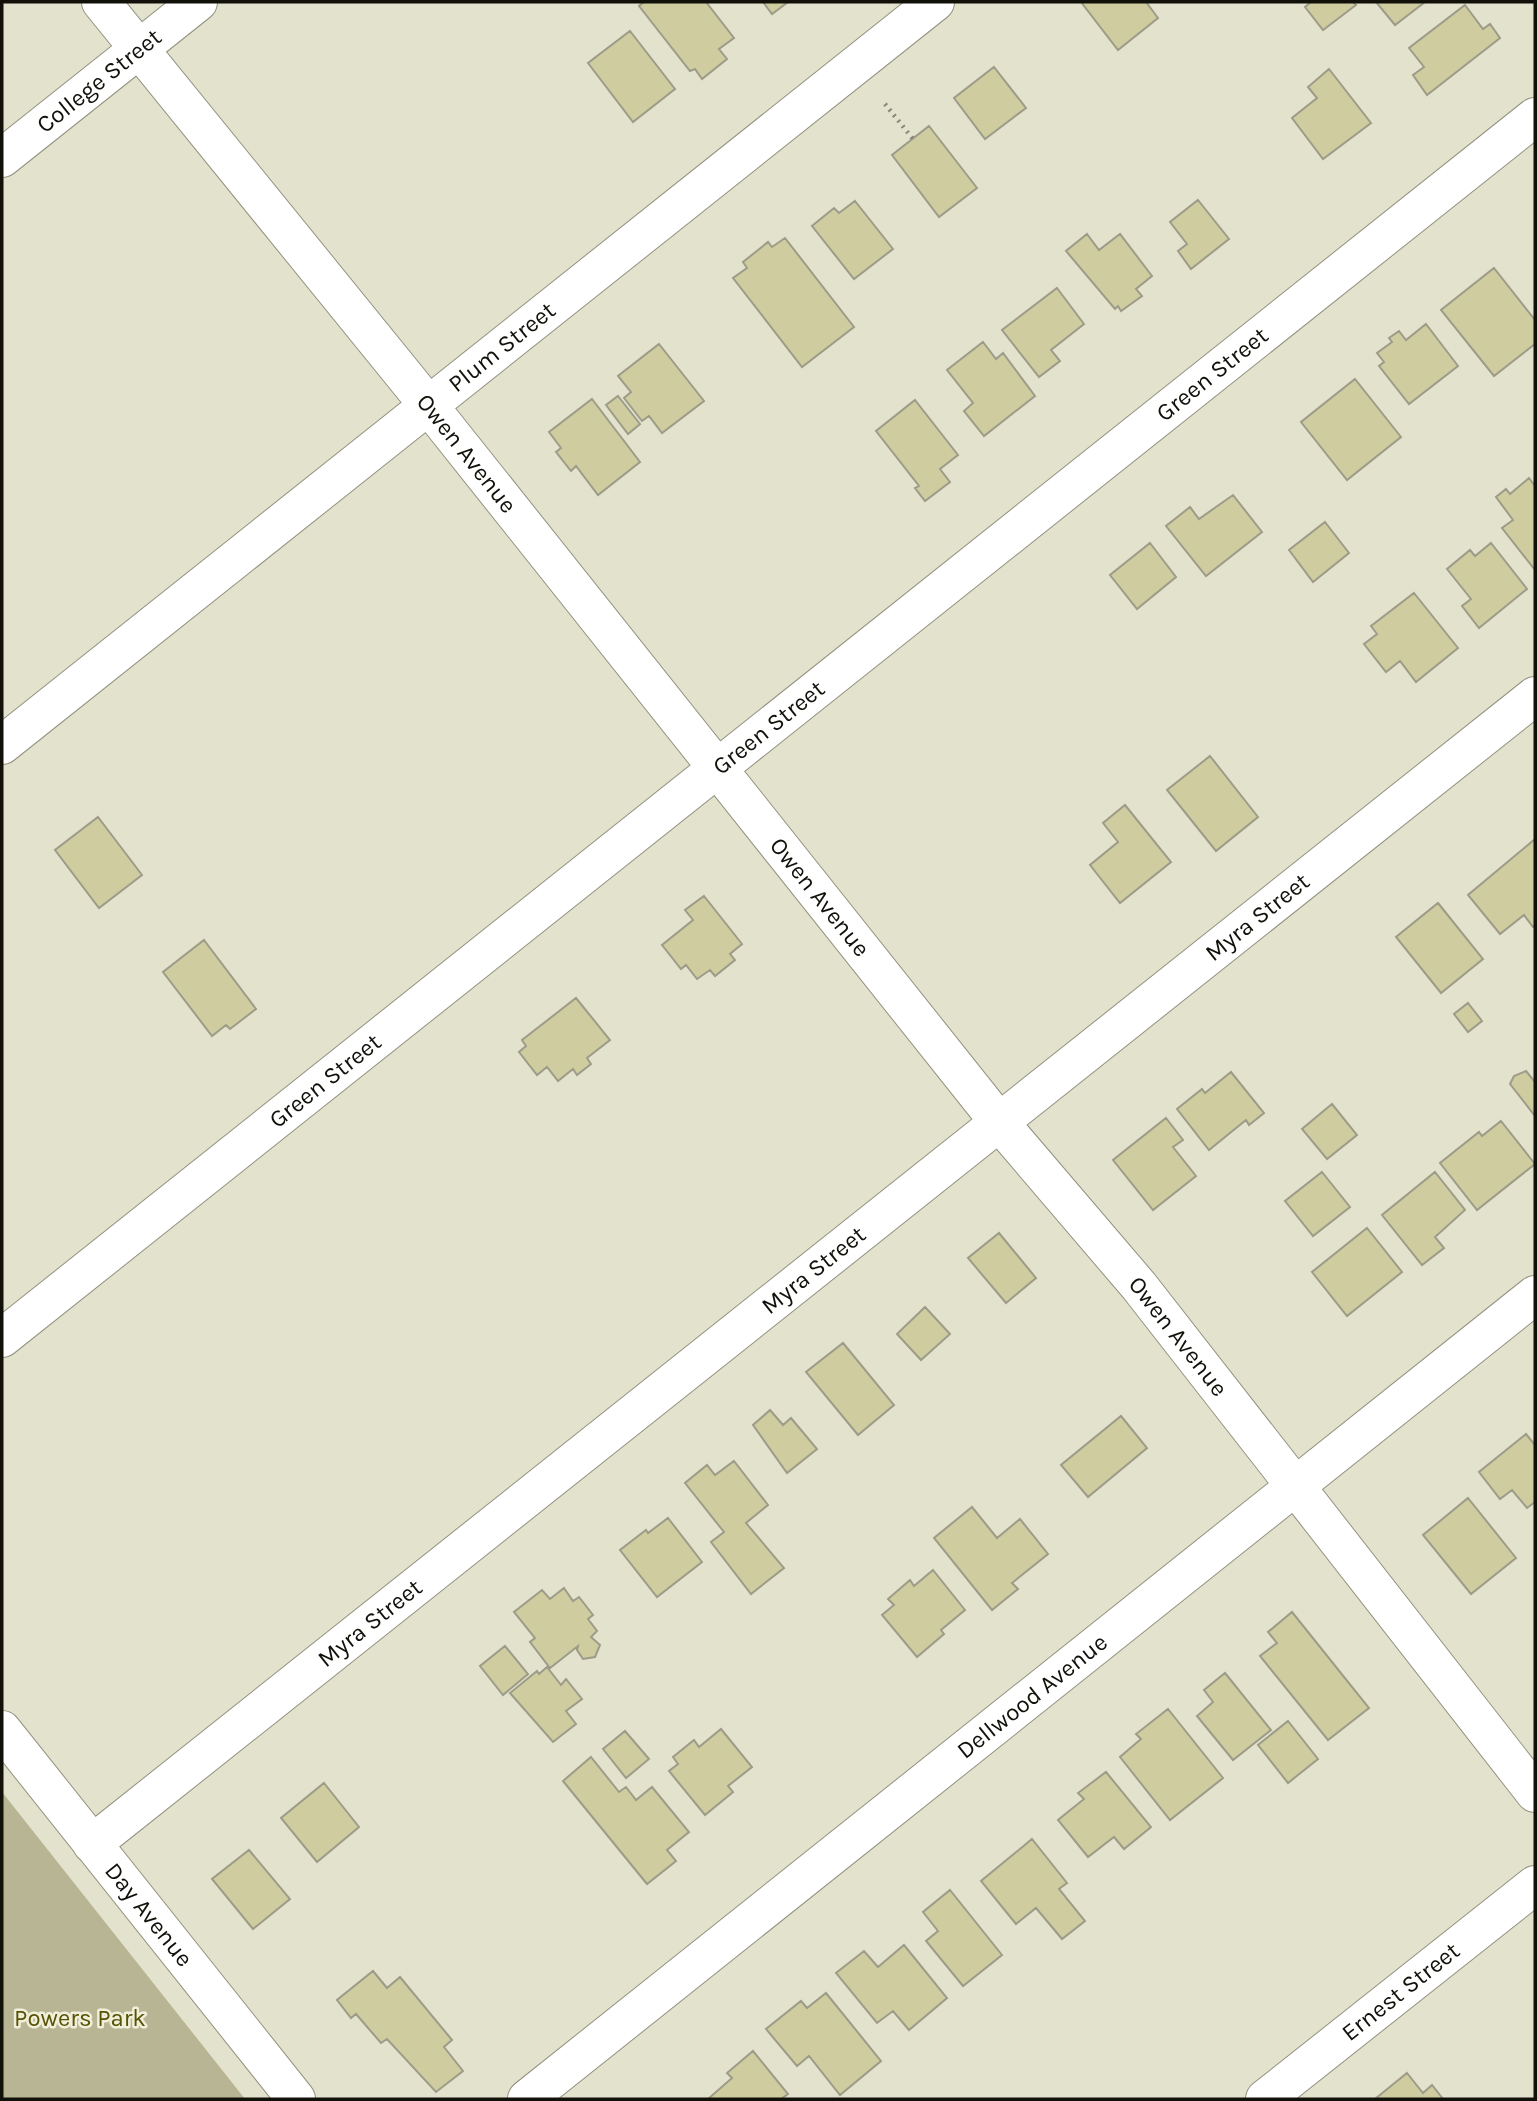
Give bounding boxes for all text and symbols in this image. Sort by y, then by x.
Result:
street label: College Street [31,23,167,139]
street label: Plum Street [443,296,561,398]
street label: Green Street [1151,321,1274,427]
street label: Owen Avenue [411,388,523,519]
street label: Green Street [707,674,830,780]
street label: Owen Avenue [764,832,876,962]
street label: Myra Street [1200,867,1315,967]
street label: Green Street [264,1028,387,1134]
street label: Myra Street [756,1220,871,1320]
street label: Owen Avenue [1123,1271,1234,1402]
street label: Myra Street [312,1573,427,1673]
street label: Dellwood Avenue [951,1628,1113,1765]
street label: Day Avenue [99,1857,199,1972]
street label: Ernest Street [1336,1936,1465,2047]
park label: Powers Park [14,2004,146,2032]

